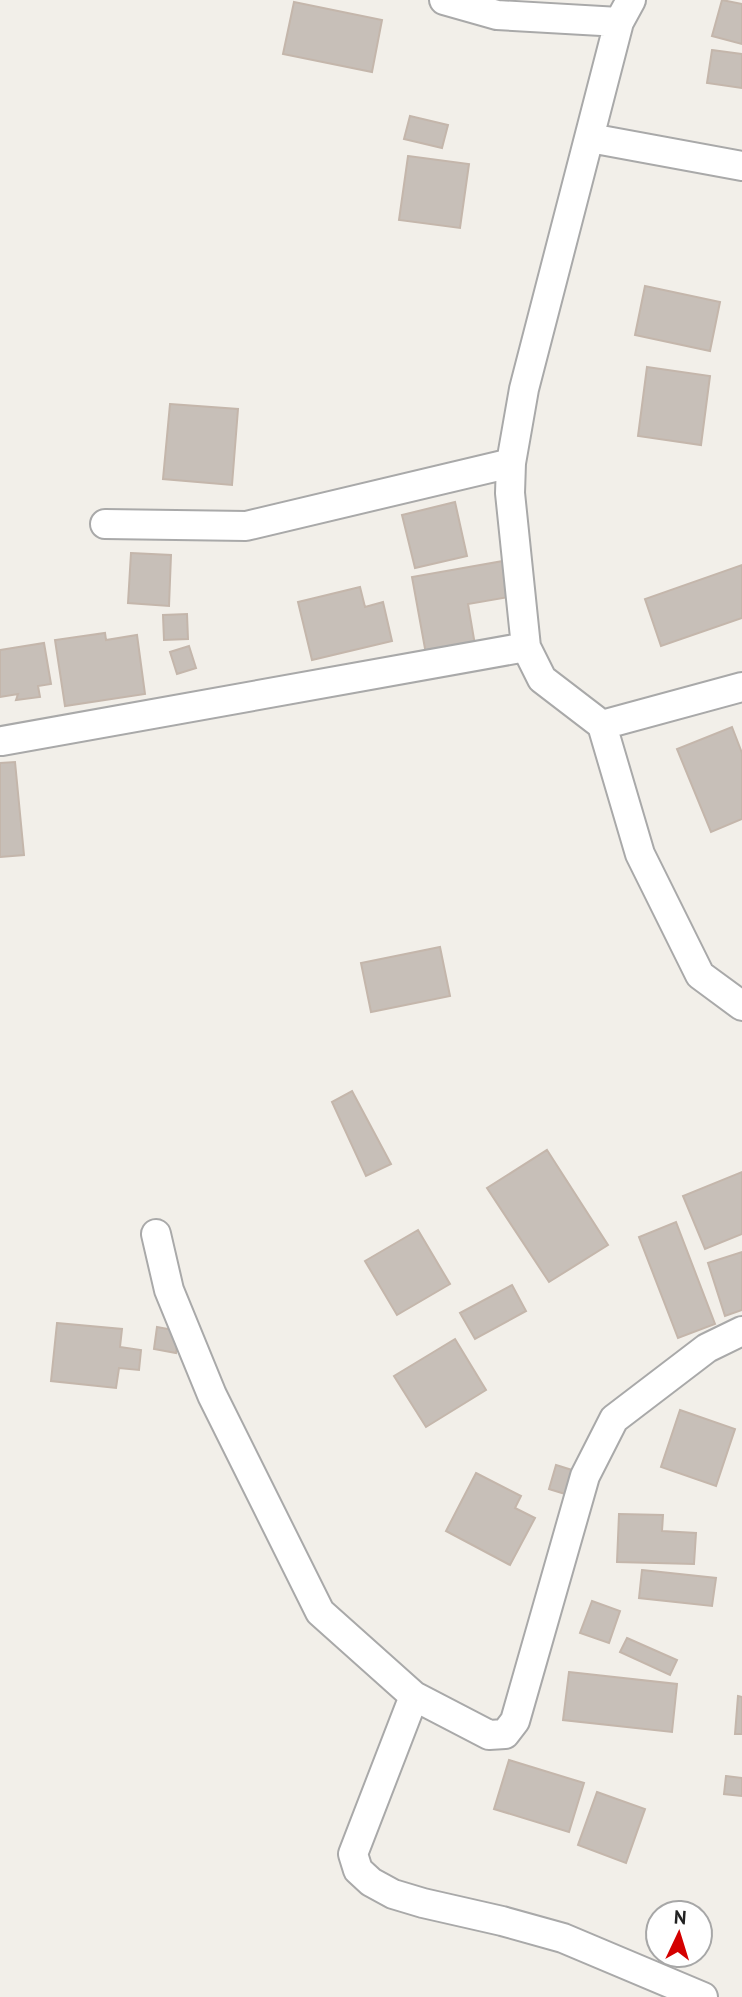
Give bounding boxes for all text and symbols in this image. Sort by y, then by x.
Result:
north arrow [644,1899,714,1969]
text: N [673,1905,687,1929]

